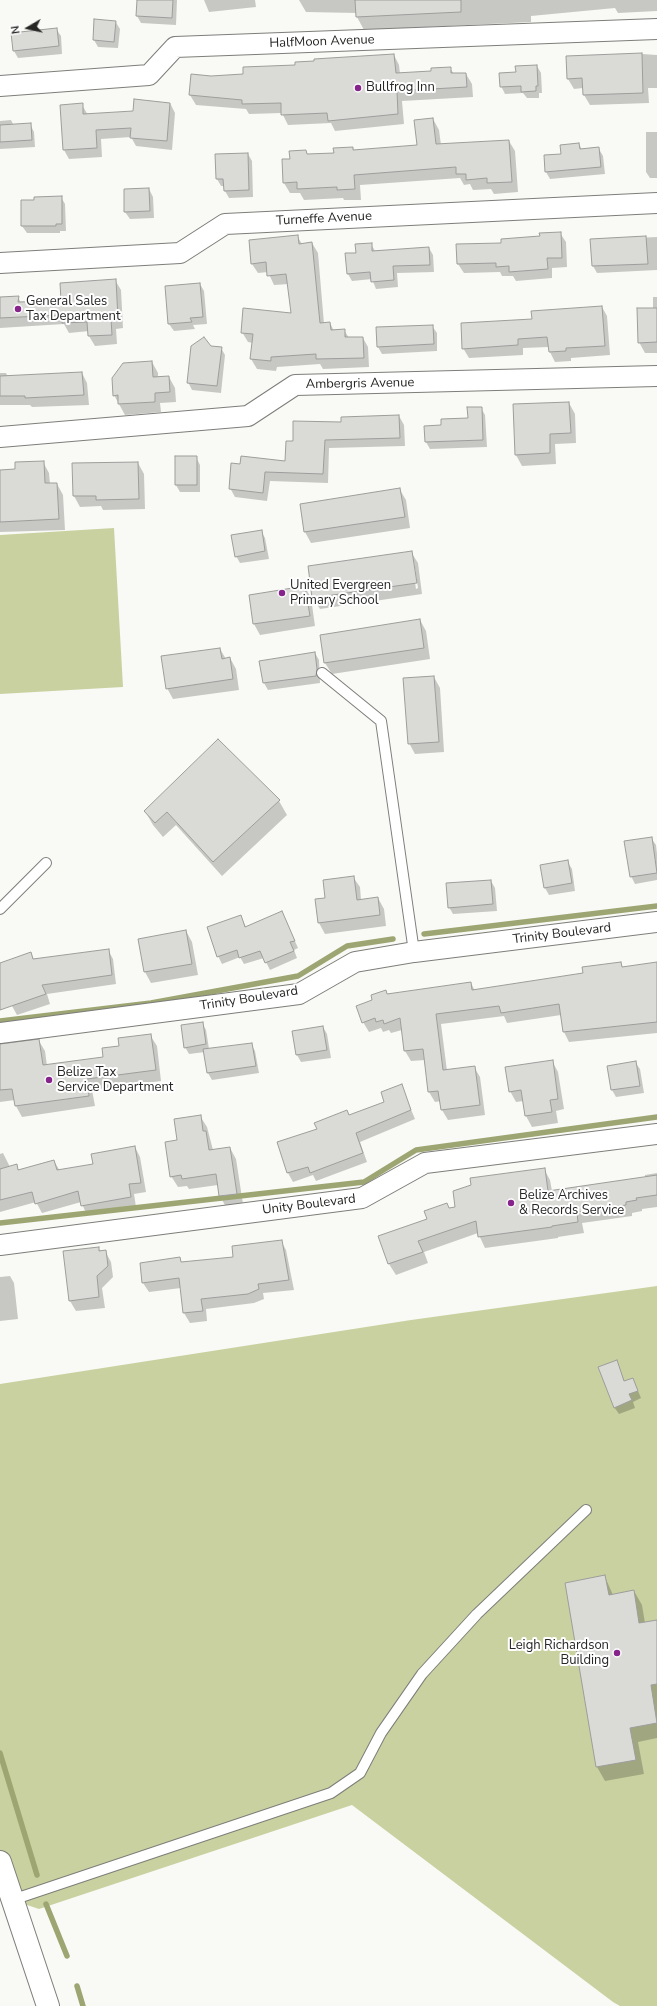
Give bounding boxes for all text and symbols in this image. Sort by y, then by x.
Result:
north arrow [8,8,48,48]
text: N [8,25,24,35]
street label: HalfMoon Avenue [269,32,375,52]
place label: Bullfrog Inn [366,80,435,96]
marker: Bullfrog Inn [353,83,363,93]
street label: Turneffe Avenue [276,209,372,229]
place label: General Sales Tax Department [26,294,120,325]
marker: General Sales Tax Department [13,304,23,314]
street label: Ambergris Avenue [305,375,415,393]
place label: United Evergreen Primary School [290,578,391,609]
marker: United Evergreen Primary School [277,588,287,598]
street label: Trinity Boulevard [512,920,612,948]
street label: Trinity Boulevard [199,984,299,1014]
place label: Belize Tax Service Department [57,1065,173,1096]
marker: Belize Tax Service Department [44,1075,54,1085]
place label: Belize Archives & Records Service [519,1188,624,1219]
street label: Unity Boulevard [261,1192,357,1218]
marker: Belize Archives & Records Service [506,1198,516,1208]
place label: Leigh Richardson Building [509,1638,609,1669]
marker: Leigh Richardson Building [612,1648,622,1658]

